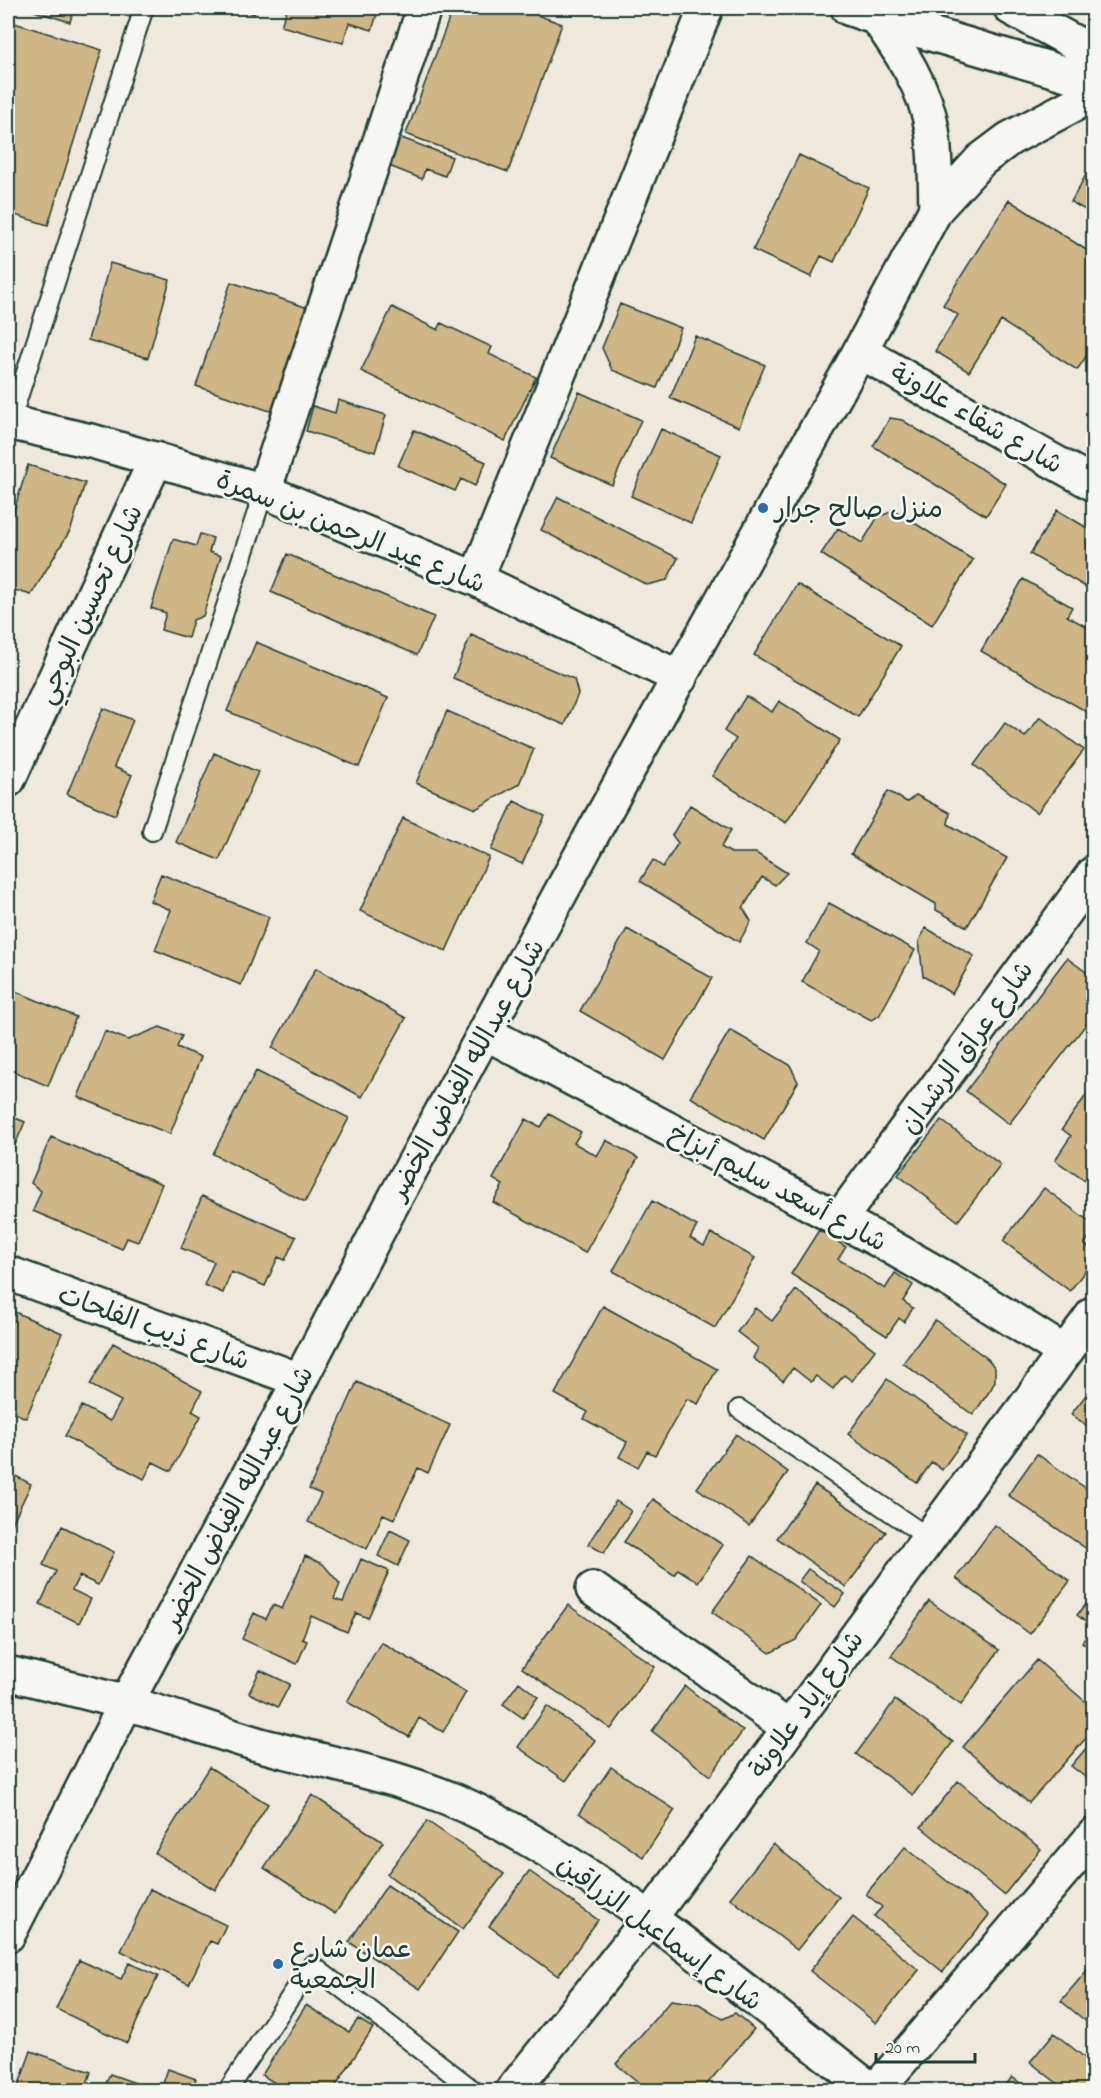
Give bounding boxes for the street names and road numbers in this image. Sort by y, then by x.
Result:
street label: شارع شفاء علاونة [882,355,1069,486]
street label: شارع عبد الرحمن بن سمرة [210,461,490,605]
street label: شارع تحسين البوجي [28,499,156,712]
street label: شارع عبدالله الفياض الخضر [379,933,556,1210]
street label: شارع عراق الرشدان [892,954,1044,1143]
street label: شارع أسعد سليم أبزاخ [661,1115,893,1263]
street label: شارع ذيب الفلحات [52,1277,255,1382]
street label: شارع عبدالله الفياض الخضر [152,1360,325,1639]
street label: شارع إياد علاونة [741,1623,875,1788]
street label: شارع إسماعيل الزراقين [548,1846,769,2022]

